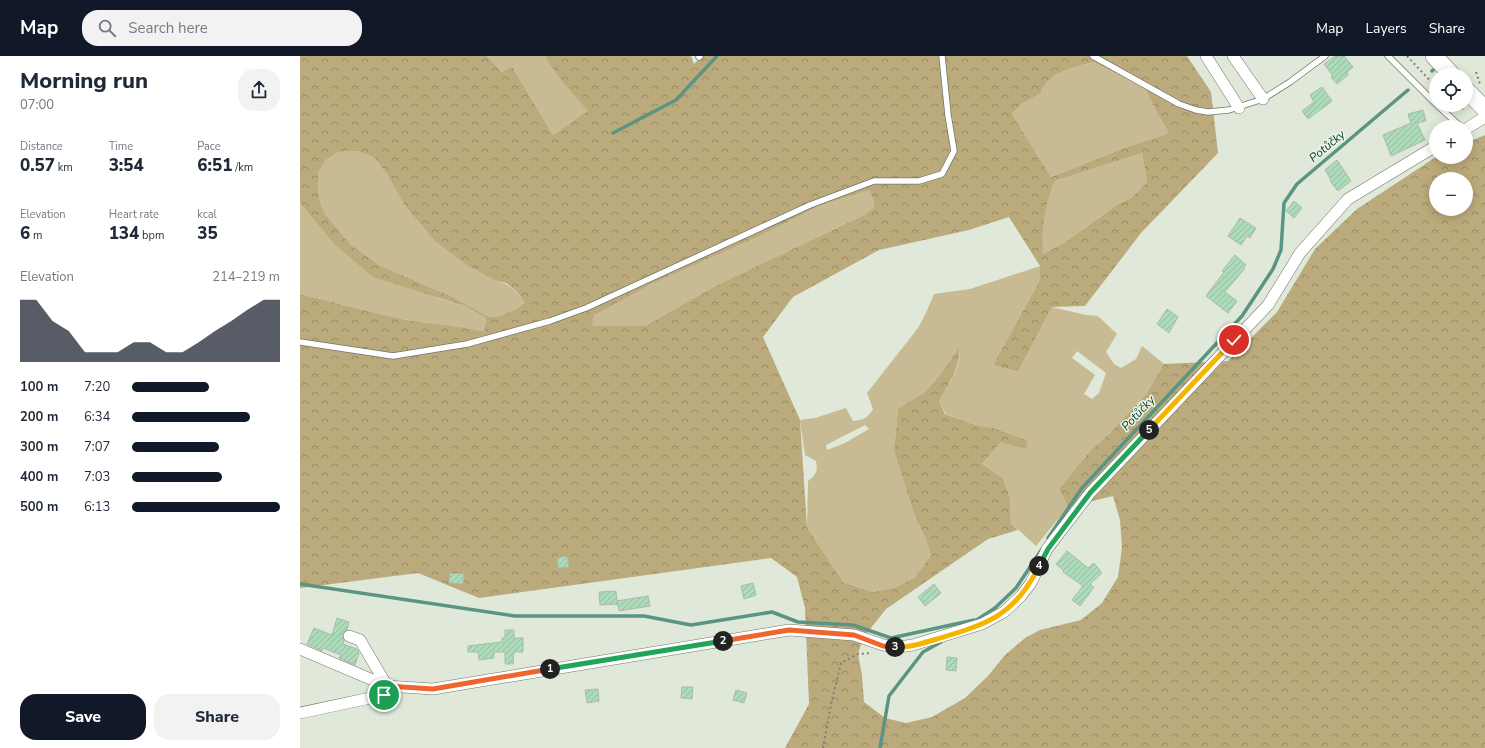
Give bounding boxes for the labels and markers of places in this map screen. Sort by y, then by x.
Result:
pin [1217,323,1251,357]
pin: 5 [1139,420,1159,440]
pin: 4 [1029,556,1049,576]
pin: 2 [713,631,733,651]
pin: 3 [885,637,905,657]
pin: 1 [540,659,560,679]
pin [367,678,401,712]

